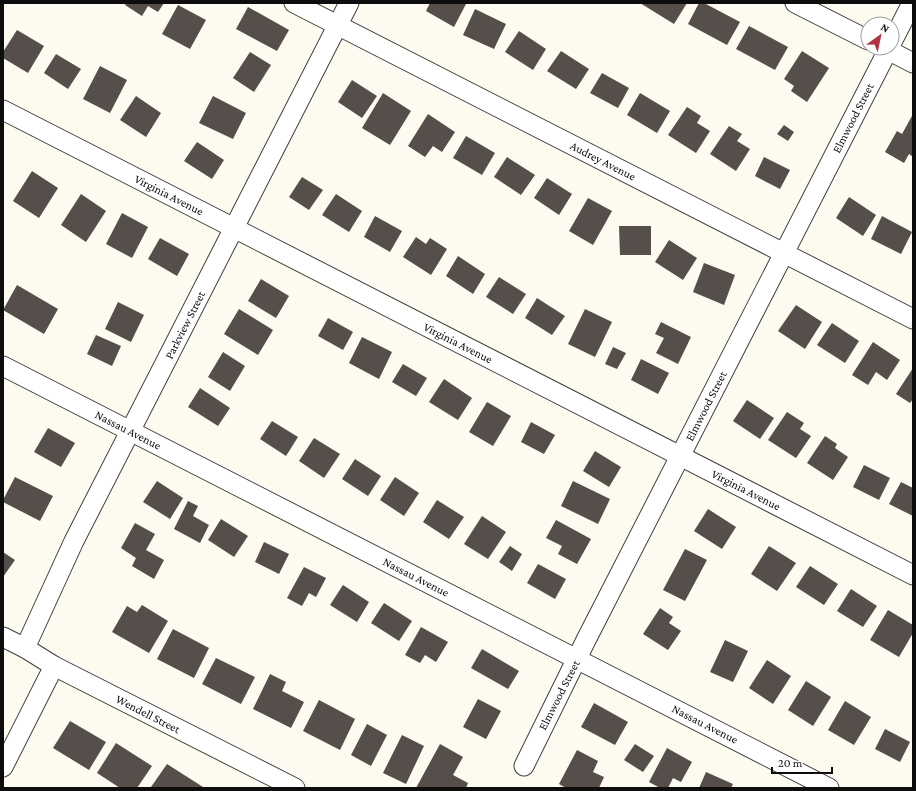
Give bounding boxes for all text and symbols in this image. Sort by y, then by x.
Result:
north arrow [860,16,900,56]
text: N [879,21,892,35]
street label: Elmwood Street [829,80,877,155]
street label: Audrey Avenue [568,138,638,184]
street label: Virginia Avenue [132,172,206,218]
street label: Parkview Street [162,288,209,361]
street label: Virginia Avenue [421,320,495,366]
street label: Elmwood Street [682,368,730,443]
street label: Nassau Avenue [93,407,163,453]
street label: Virginia Avenue [709,467,783,513]
street label: Nassau Avenue [381,554,451,600]
street label: Elmwood Street [535,657,583,732]
street label: Wendell Street [113,692,183,737]
street label: Nassau Avenue [670,701,740,747]
scale bar [772,749,832,775]
text: 20 m [778,756,803,770]

